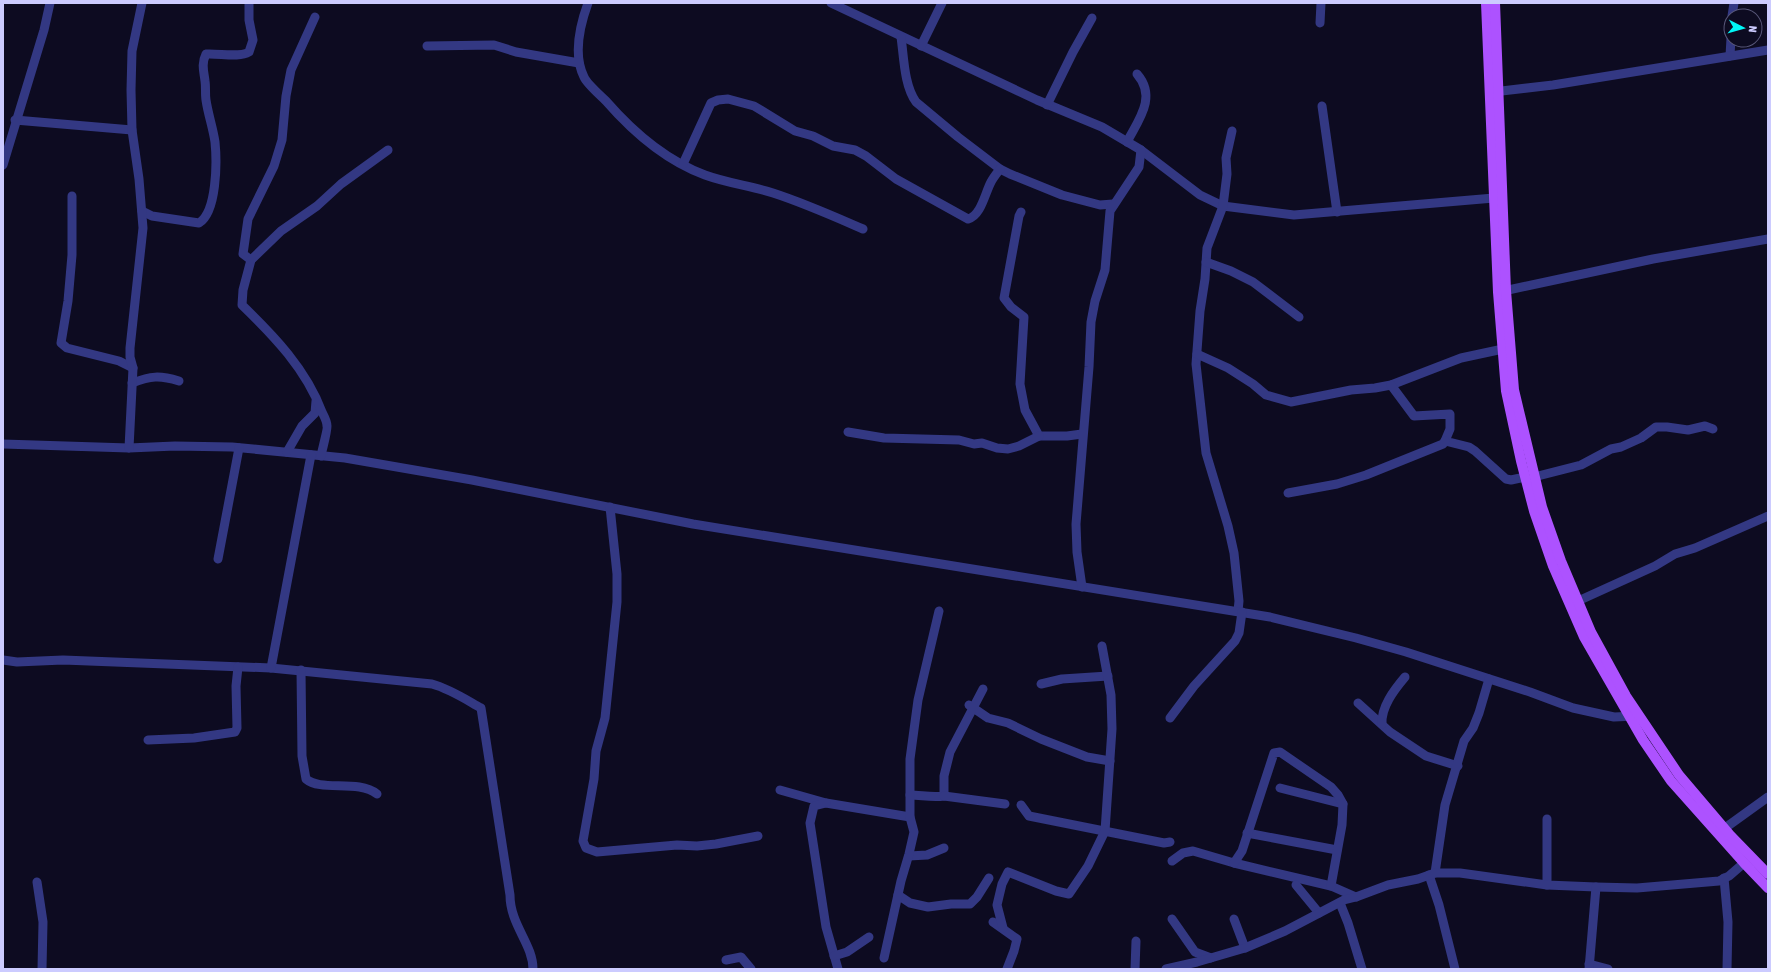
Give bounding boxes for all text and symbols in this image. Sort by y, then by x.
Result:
north arrow [1723,8,1763,48]
text: N [1747,25,1759,33]

